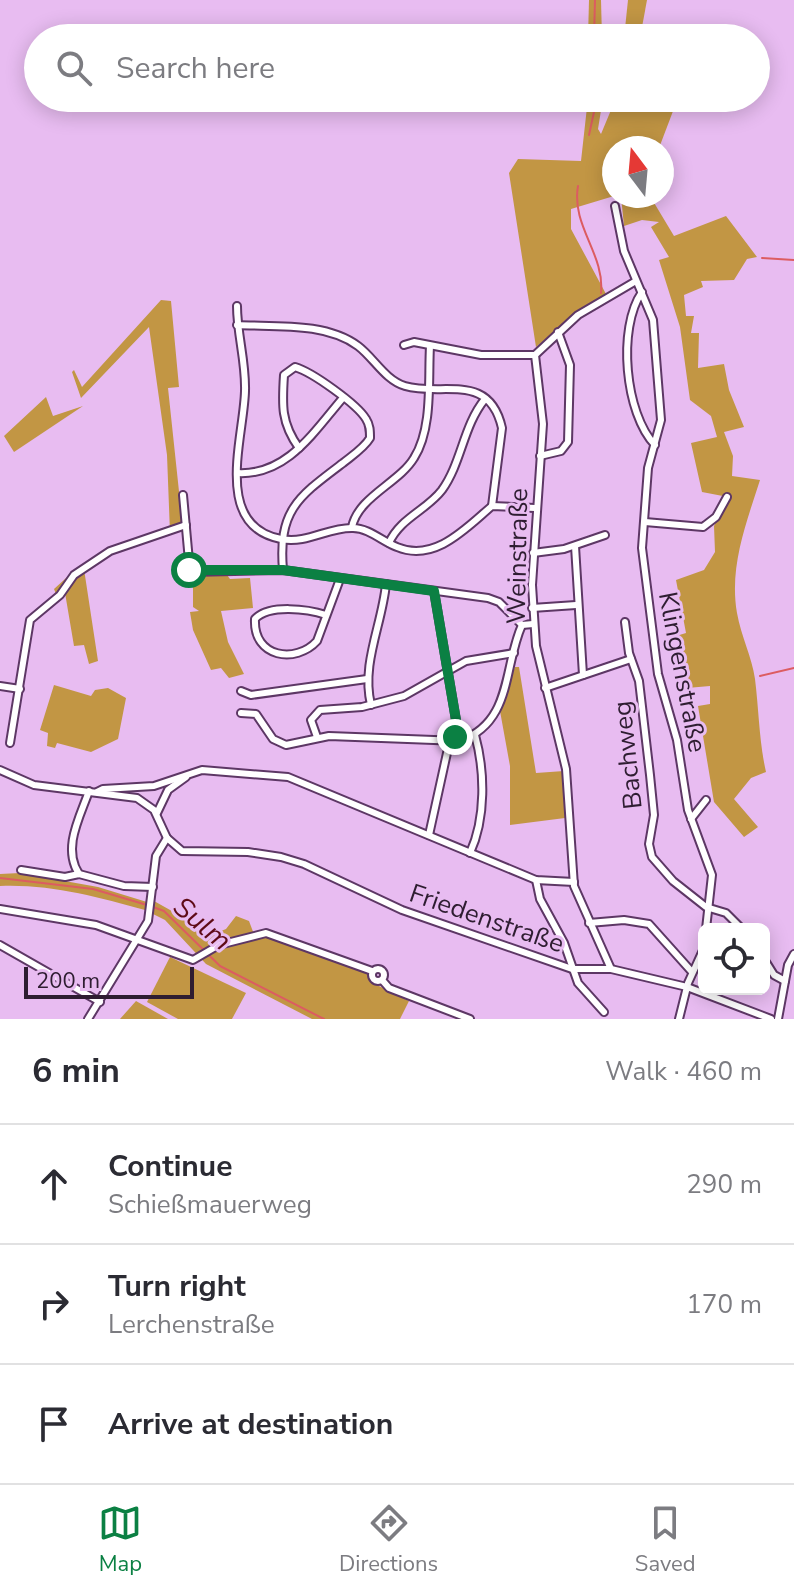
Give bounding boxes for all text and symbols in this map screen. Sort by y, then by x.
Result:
search box [24,24,770,112]
icon: search [52,46,96,90]
text: Search here [116,48,275,89]
north arrow [602,136,674,208]
street label: Weinstraße [499,488,536,624]
route start [171,552,207,588]
street label: Klingenstraße [650,589,715,755]
street label: Bachweg [604,699,651,811]
route end [437,719,473,755]
street label: Friedenstraße [405,876,569,961]
water label: Sulm [165,888,240,959]
map controls [698,923,770,995]
button: locate [698,923,770,995]
scale bar [24,963,194,999]
text: 200 m [36,966,100,996]
text: 6 min [32,1048,120,1094]
text: Walk · 460 m [605,1054,762,1089]
text: Continue [108,1146,233,1187]
icon: ahead [32,1162,76,1206]
text: 290 m [686,1167,762,1202]
text: Schießmauerweg [108,1187,312,1222]
text: Turn right [108,1266,246,1307]
icon: right [32,1282,76,1326]
text: 170 m [686,1287,762,1322]
text: Lerchenstraße [108,1307,275,1342]
icon: arrive [32,1402,76,1446]
text: Arrive at destination [108,1404,393,1445]
tab: Map [98,1501,142,1579]
tab: Directions [339,1501,438,1579]
tab: Saved [635,1501,696,1579]

